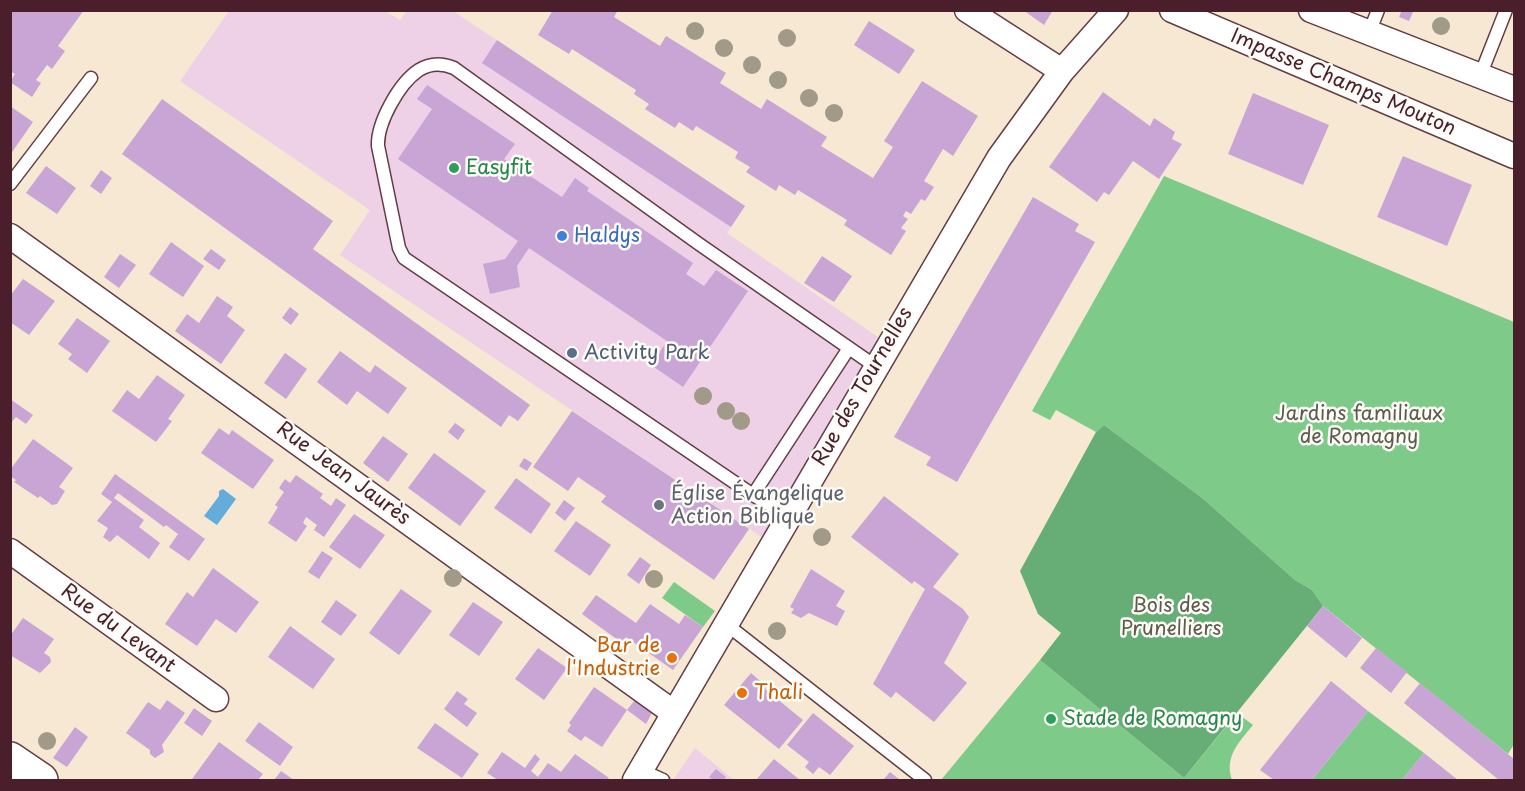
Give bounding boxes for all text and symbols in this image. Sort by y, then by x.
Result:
street label: Impasse Champs Mouton [1227,25,1459,141]
place label: Easyfit [466,156,532,180]
marker: Easyfit [447,161,461,175]
place label: Haldys [574,224,640,248]
marker: Haldys [555,229,569,243]
street label: Rue des Tournelles [808,303,918,471]
place label: Activity Park [584,341,710,365]
marker: Activity Park [565,346,579,360]
park label: Jardins familiaux de Romagny [1275,402,1443,449]
street label: Rue Jean Jaurès [271,417,415,531]
place label: Église Évangelique Action Biblique [671,482,844,529]
marker: Église Évangelique Action Biblique [652,498,666,512]
street label: Rue du Levant [56,579,180,679]
park label: Bois des Prunelliers [1121,594,1221,641]
place label: Bar de l'Industrie [566,634,660,681]
marker: Bar de l'Industrie [665,651,679,665]
place label: Thali [754,681,803,705]
marker: Thali [735,686,749,700]
place label: Stade de Romagny [1063,707,1242,731]
marker: Stade de Romagny [1044,712,1058,726]

